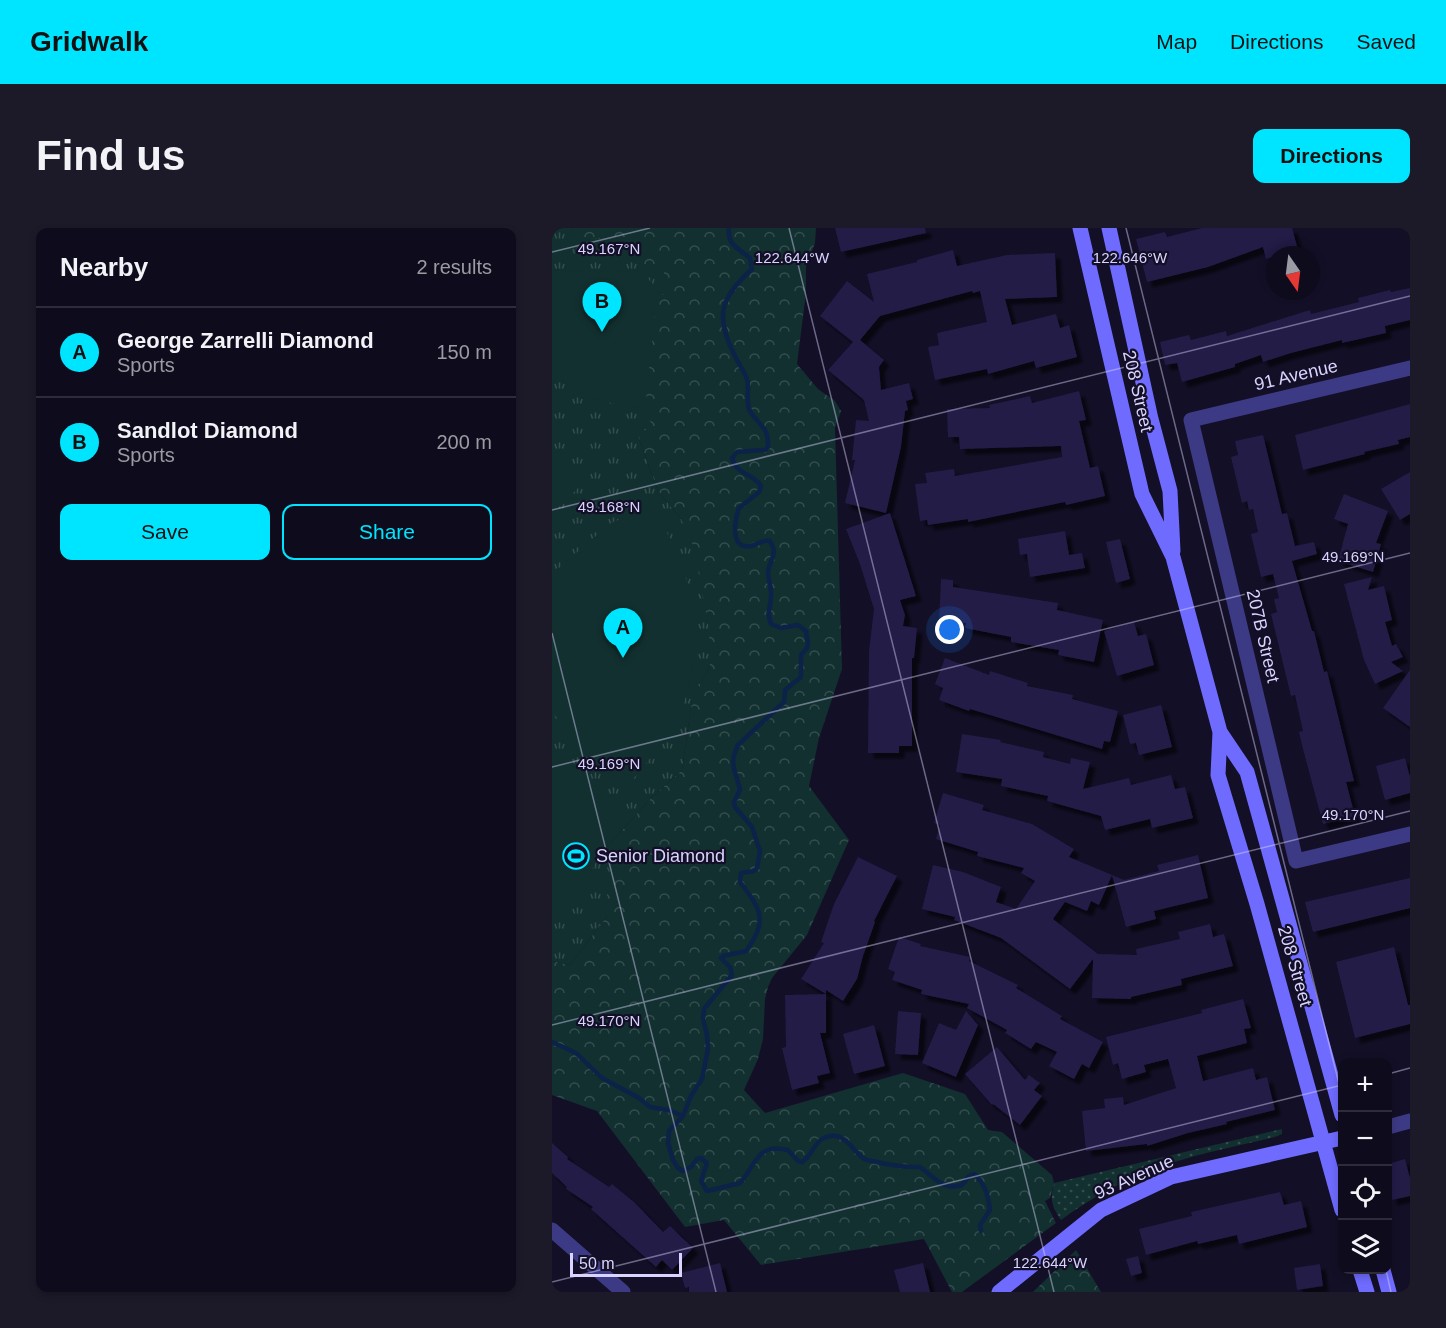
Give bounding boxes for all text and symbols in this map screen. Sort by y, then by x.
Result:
text: Gridwalk [30,26,148,57]
text: Map [1156,30,1197,53]
text: Directions [1230,30,1323,53]
text: Saved [1356,30,1416,53]
button: Directions [1253,129,1410,183]
text: Find us [36,132,185,179]
text: 49.167°N [578,240,640,257]
north arrow [1266,246,1320,300]
text: 122.644°W [755,249,830,266]
text: 122.646°W [1093,249,1168,266]
text: Nearby [60,252,148,282]
text: 2 results [416,256,492,278]
pin: B [583,282,622,332]
text: George Zarrelli Diamond [117,328,374,353]
text: A [72,341,87,363]
text: 150 m [436,341,492,363]
street label: 208 Street [1119,348,1157,434]
text: Sports [117,354,175,376]
street label: 91 Avenue [1252,356,1340,394]
text: Sandlot Diamond [117,418,298,443]
text: B [72,431,87,453]
text: 200 m [436,431,492,453]
text: Sports [117,444,175,466]
text: 49.168°N [578,498,640,515]
button: Save [60,504,270,560]
button: Share [282,504,492,560]
text: 49.169°N [1322,548,1384,565]
street label: 207B Street [1243,587,1283,685]
pin: A [604,608,642,658]
your location [935,615,964,644]
text: 49.169°N [578,755,640,772]
text: 49.170°N [1322,806,1384,823]
sports icon: Senior Diamond [561,841,591,871]
place label: Senior Diamond [596,846,725,866]
street label: 208 Street [1274,923,1316,1009]
text: 49.170°N [578,1012,640,1029]
map controls [1338,1058,1392,1274]
button: + [1338,1058,1392,1112]
button: − [1338,1112,1392,1166]
street label: 93 Avenue [1091,1151,1177,1203]
button: locate [1338,1166,1392,1220]
button: layers [1338,1220,1392,1274]
scale bar [570,1250,682,1278]
text: 122.644°W [1013,1254,1088,1271]
text: 50 m [579,1255,615,1272]

